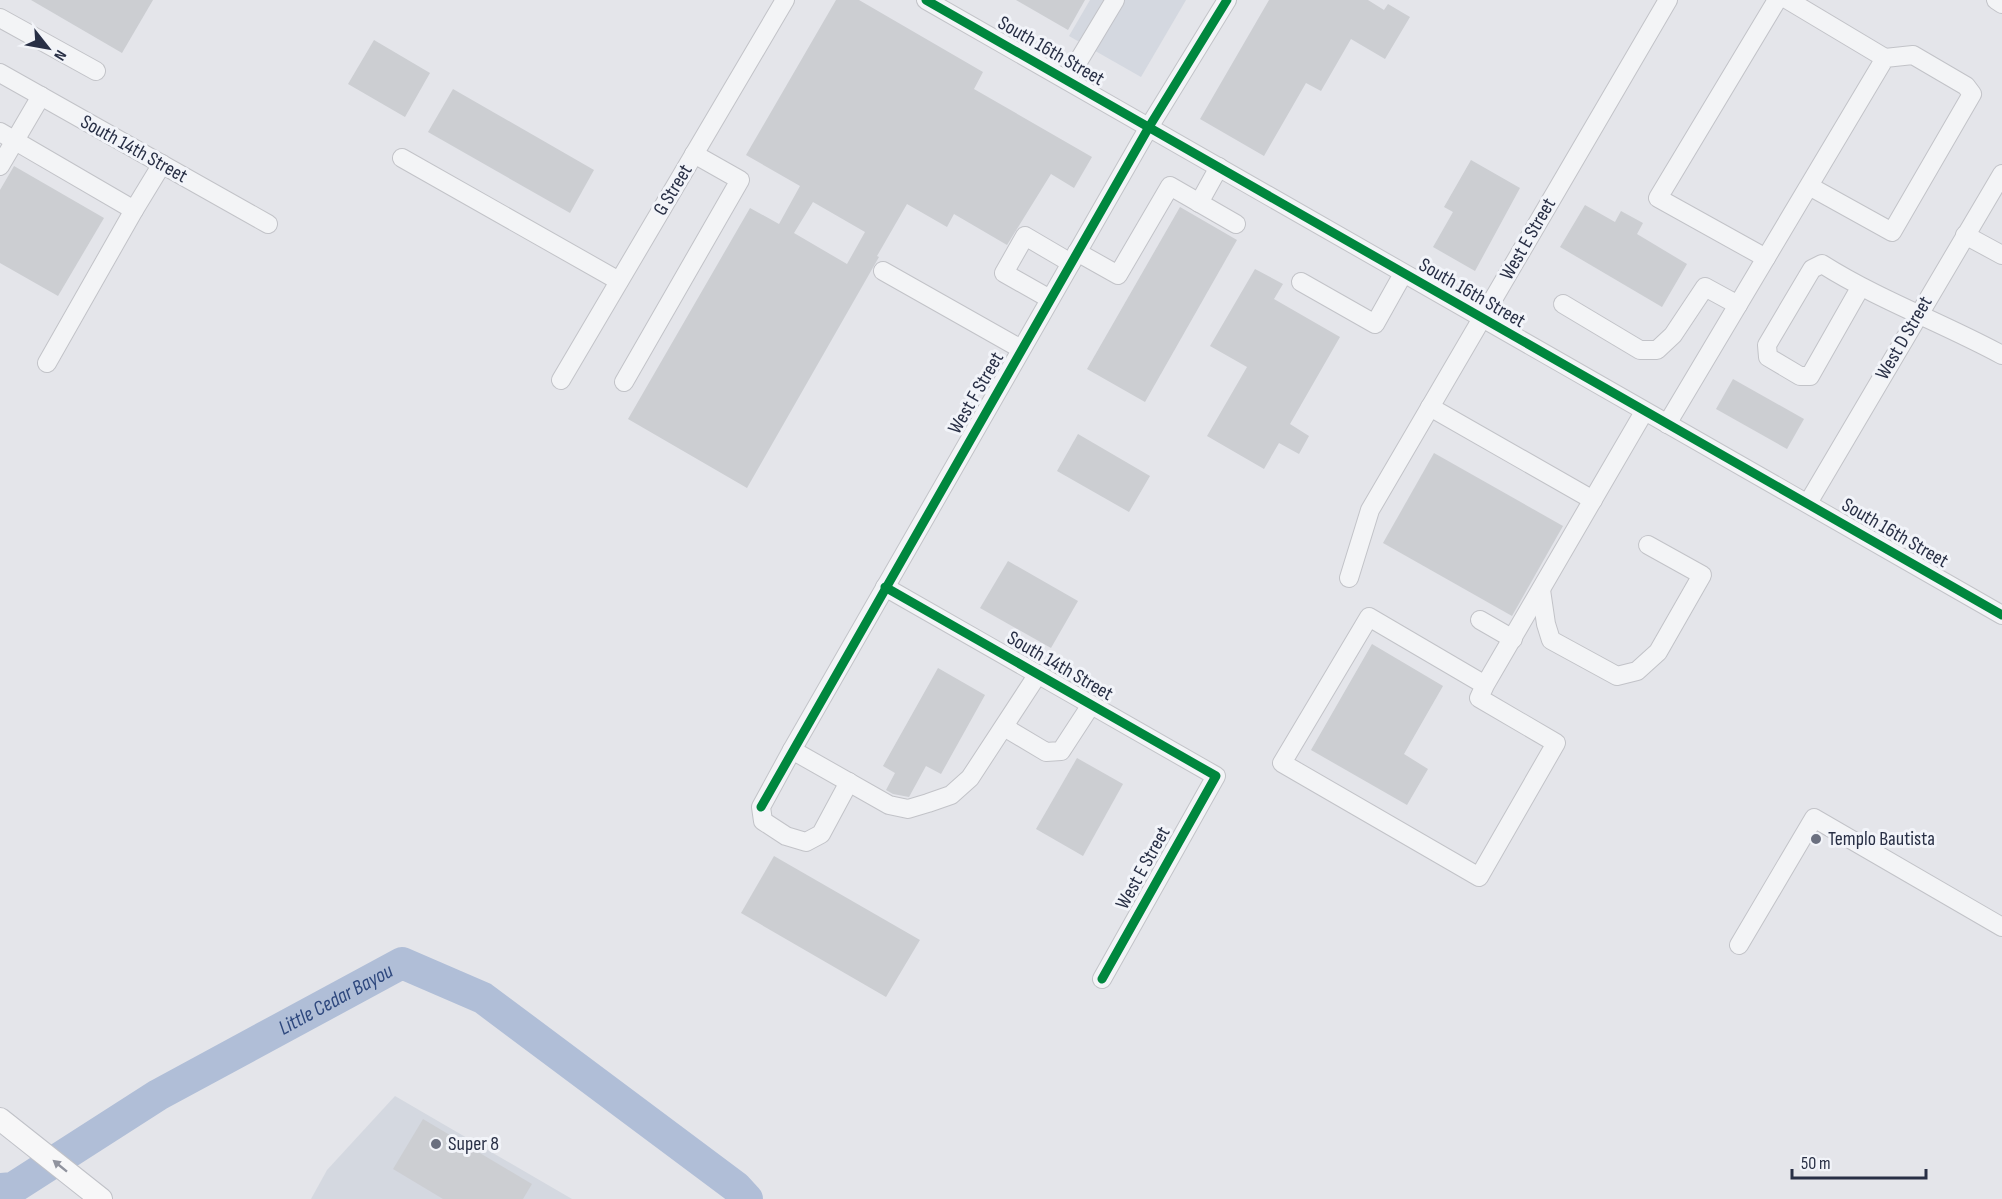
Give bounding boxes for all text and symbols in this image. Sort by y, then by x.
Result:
street label: South 16th Street [994,11,1108,91]
north arrow [18,18,78,78]
text: N [49,46,70,64]
street label: South 14th Street [76,110,192,188]
street label: G Street [648,160,698,220]
street label: West E Street [1495,194,1561,284]
street label: South 16th Street [1415,253,1529,333]
street label: West D Street [1871,292,1937,384]
street label: West F Street [943,348,1009,438]
street label: South 16th Street [1838,493,1952,573]
street label: South 14th Street [1003,626,1117,706]
street label: West E Street [1110,822,1176,914]
place label: Templo Bautista [1828,827,1935,851]
marker: Templo Bautista [1809,832,1823,846]
water label: Little Cedar Bayou [274,958,397,1040]
place label: Super 8 [448,1132,499,1156]
marker: Super 8 [429,1137,443,1151]
scale bar [1792,1142,1926,1180]
text: 50 m [1801,1153,1831,1174]
one-way arrow [52,1160,68,1173]

